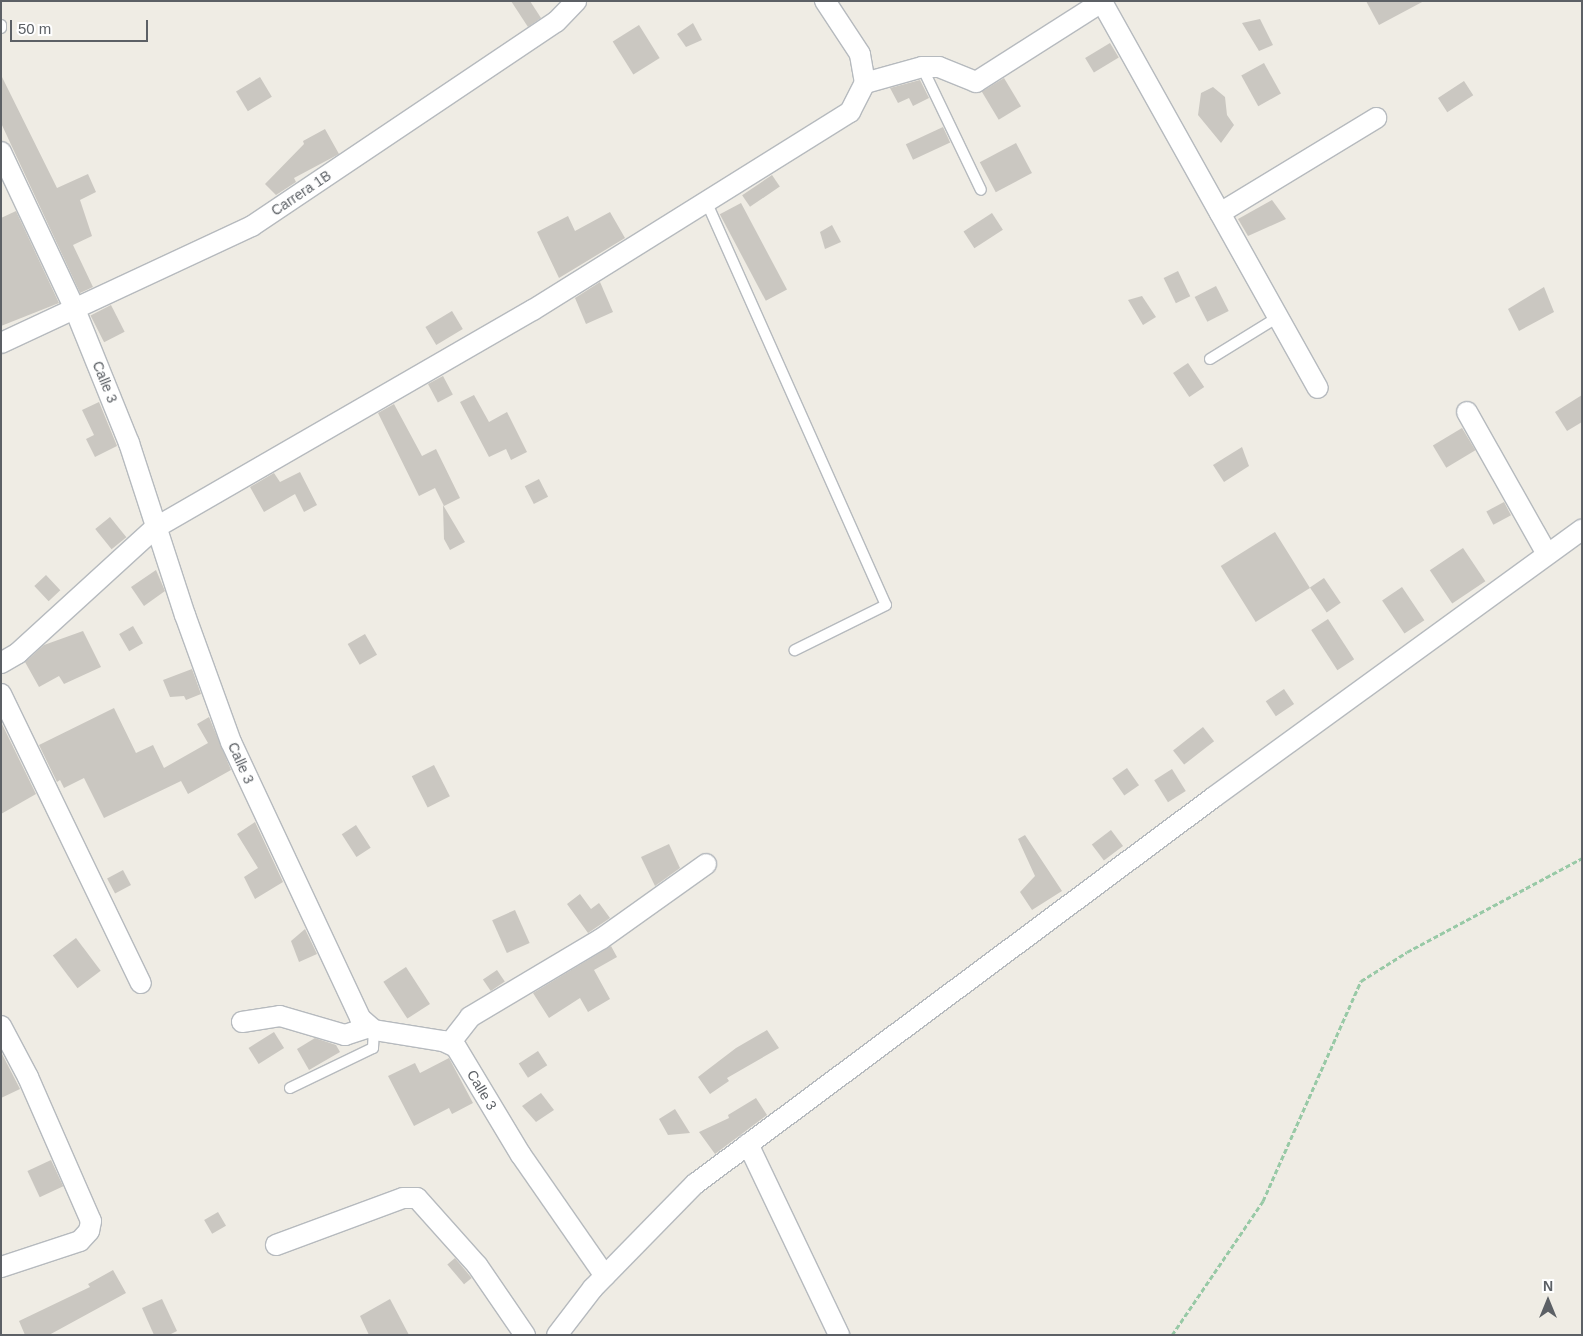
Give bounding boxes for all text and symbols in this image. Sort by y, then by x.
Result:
scale bar [12,10,150,42]
text: 50 m [18,20,51,37]
street label: Carrera 1B [268,167,334,219]
street label: Calle 3 [89,359,121,405]
street label: Calle 3 [224,740,258,786]
street label: Calle 3 [464,1067,500,1113]
north arrow [1523,1276,1573,1326]
text: N [1543,1278,1553,1294]

